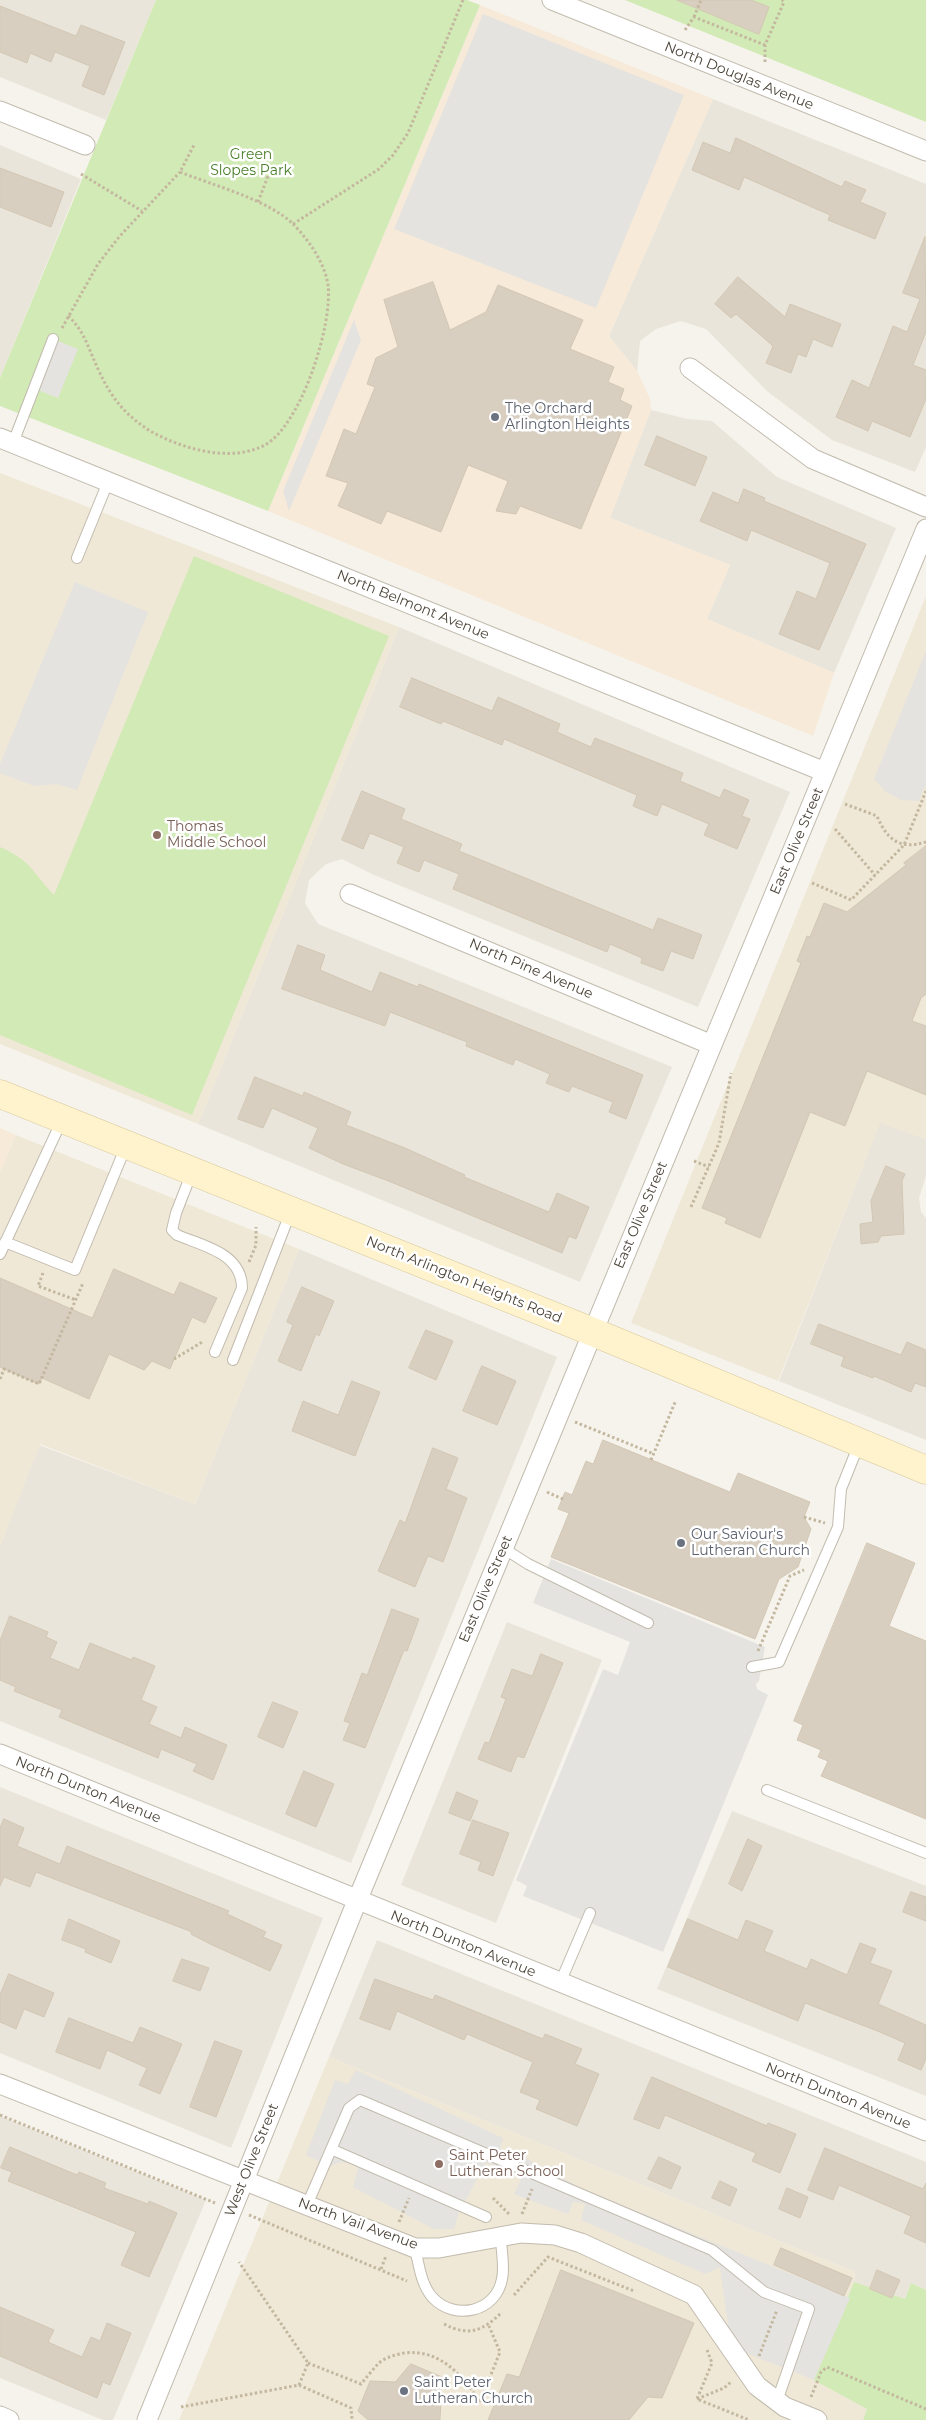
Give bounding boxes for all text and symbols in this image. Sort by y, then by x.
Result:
street label: North Douglas Avenue [662,38,816,114]
park label: Green Slopes Park [210,147,292,180]
place label: The Orchard Arlington Heights [505,401,630,434]
marker: The Orchard Arlington Heights [489,411,501,423]
street label: North Belmont Avenue [334,567,492,643]
street label: East Olive Street [767,785,827,897]
place label: Thomas Middle School [167,819,266,852]
marker: Thomas Middle School [151,829,163,841]
street label: North Pine Avenue [466,935,596,1003]
street label: East Olive Street [611,1159,671,1271]
street label: North Arlington Heights Road [364,1233,564,1327]
place label: Our Saviour's Lutheran Church [691,1527,810,1560]
street label: East Olive Street [456,1533,516,1645]
marker: Our Saviour's Lutheran Church [675,1537,687,1549]
street label: North Dunton Avenue [13,1753,163,1827]
street label: North Dunton Avenue [388,1907,538,1981]
street label: North Dunton Avenue [763,2059,913,2133]
street label: West Olive Street [222,2101,282,2219]
place label: Saint Peter Lutheran School [449,2148,564,2180]
marker: Saint Peter Lutheran School [433,2158,445,2170]
street label: North Vail Avenue [296,2195,420,2253]
place label: Saint Peter Lutheran Church [414,2375,533,2408]
marker: Saint Peter Lutheran Church [398,2385,410,2397]

